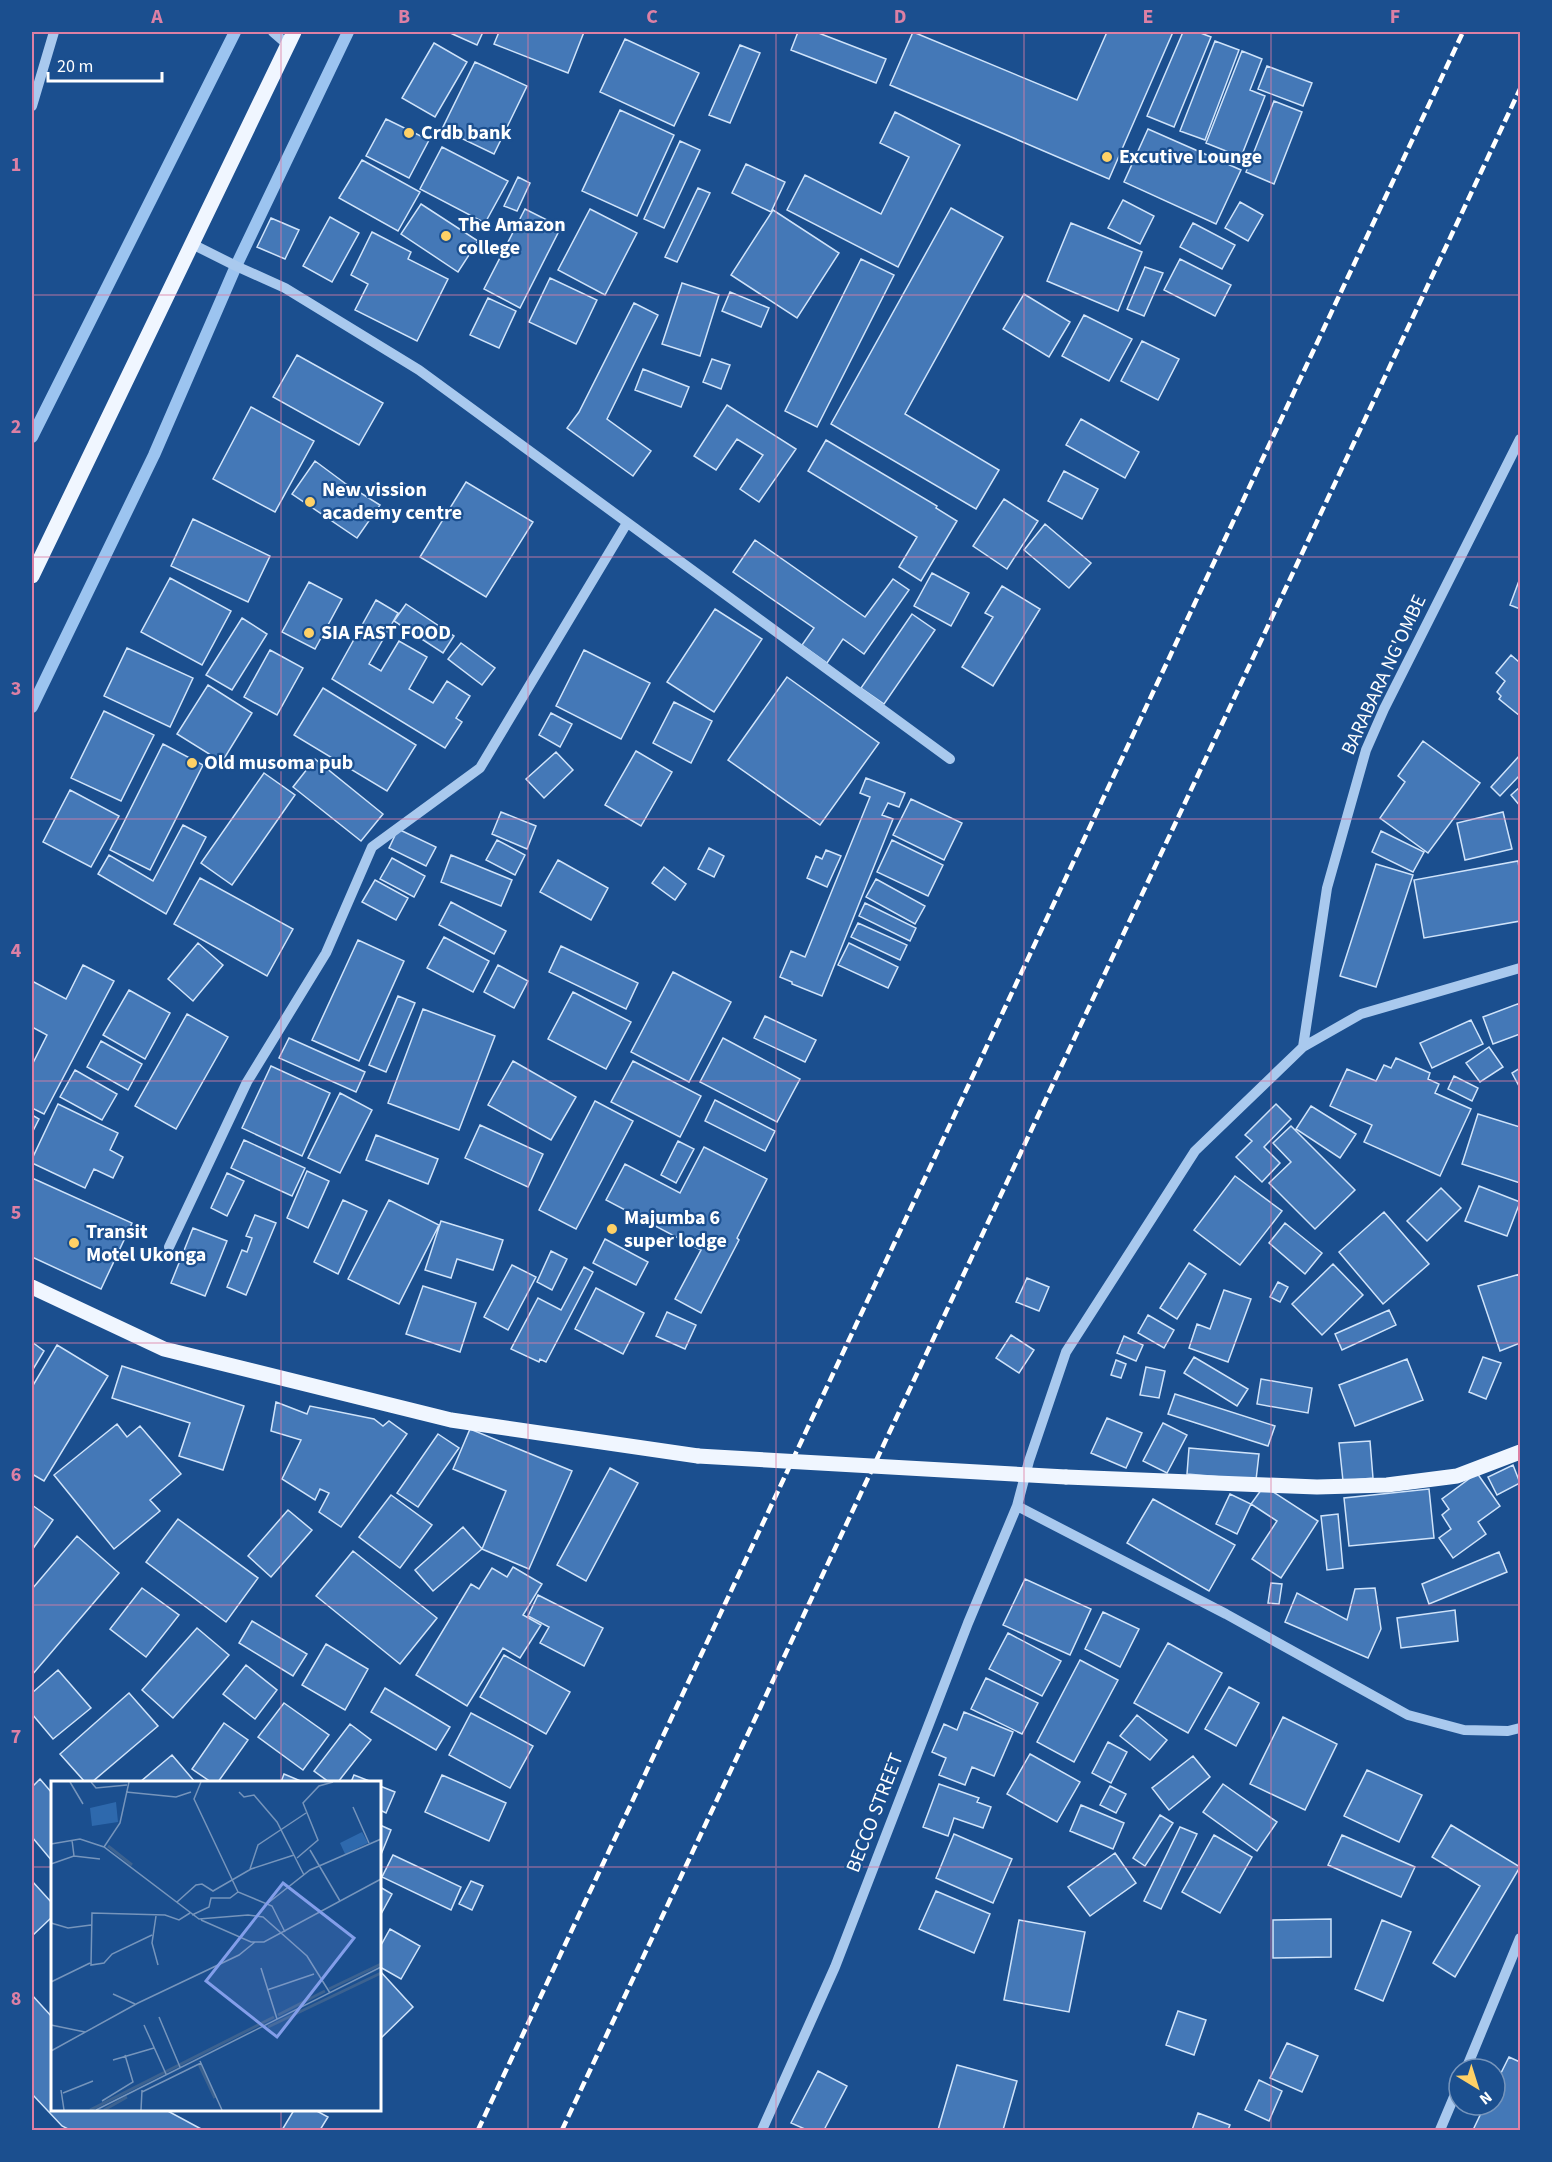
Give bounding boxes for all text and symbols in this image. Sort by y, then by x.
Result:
text: A [150,3,163,31]
text: B [398,3,410,31]
text: C [646,3,658,31]
text: D [894,3,906,31]
text: E [1143,3,1153,31]
text: F [1390,3,1400,31]
scale bar [48,45,162,83]
text: 20 m [57,54,93,79]
place label: Crdb bank [421,119,512,147]
marker: Crdb bank [402,126,416,140]
place label: Excutive Lounge [1119,143,1262,171]
marker: Excutive Lounge [1100,150,1114,164]
text: 1 [11,151,21,179]
place label: The Amazon college [458,211,566,262]
marker: The Amazon college [439,229,453,243]
text: 2 [11,413,21,441]
place label: New vission academy centre [322,476,462,527]
marker: New vission academy centre [303,495,317,509]
street label: BARABARA NG'OMBE [1335,590,1433,760]
place label: SIA FAST FOOD [321,619,451,647]
marker: SIA FAST FOOD [302,626,316,640]
text: 3 [11,675,21,703]
place label: Old musoma pub [204,749,353,777]
marker: Old musoma pub [185,756,199,770]
text: 4 [11,937,22,965]
text: 5 [11,1199,21,1227]
place label: Majumba 6 super lodge [624,1204,727,1255]
place label: Transit Motel Ukonga [86,1218,206,1269]
marker: Majumba 6 super lodge [605,1222,619,1236]
marker: Transit Motel Ukonga [67,1236,81,1250]
text: 6 [11,1461,21,1489]
text: 7 [11,1723,21,1751]
street label: BECCO STREET [839,1749,911,1877]
inset map [51,1781,381,2111]
text: 8 [11,1985,21,2013]
north arrow [1447,2057,1507,2117]
text: N [1475,2086,1497,2110]

